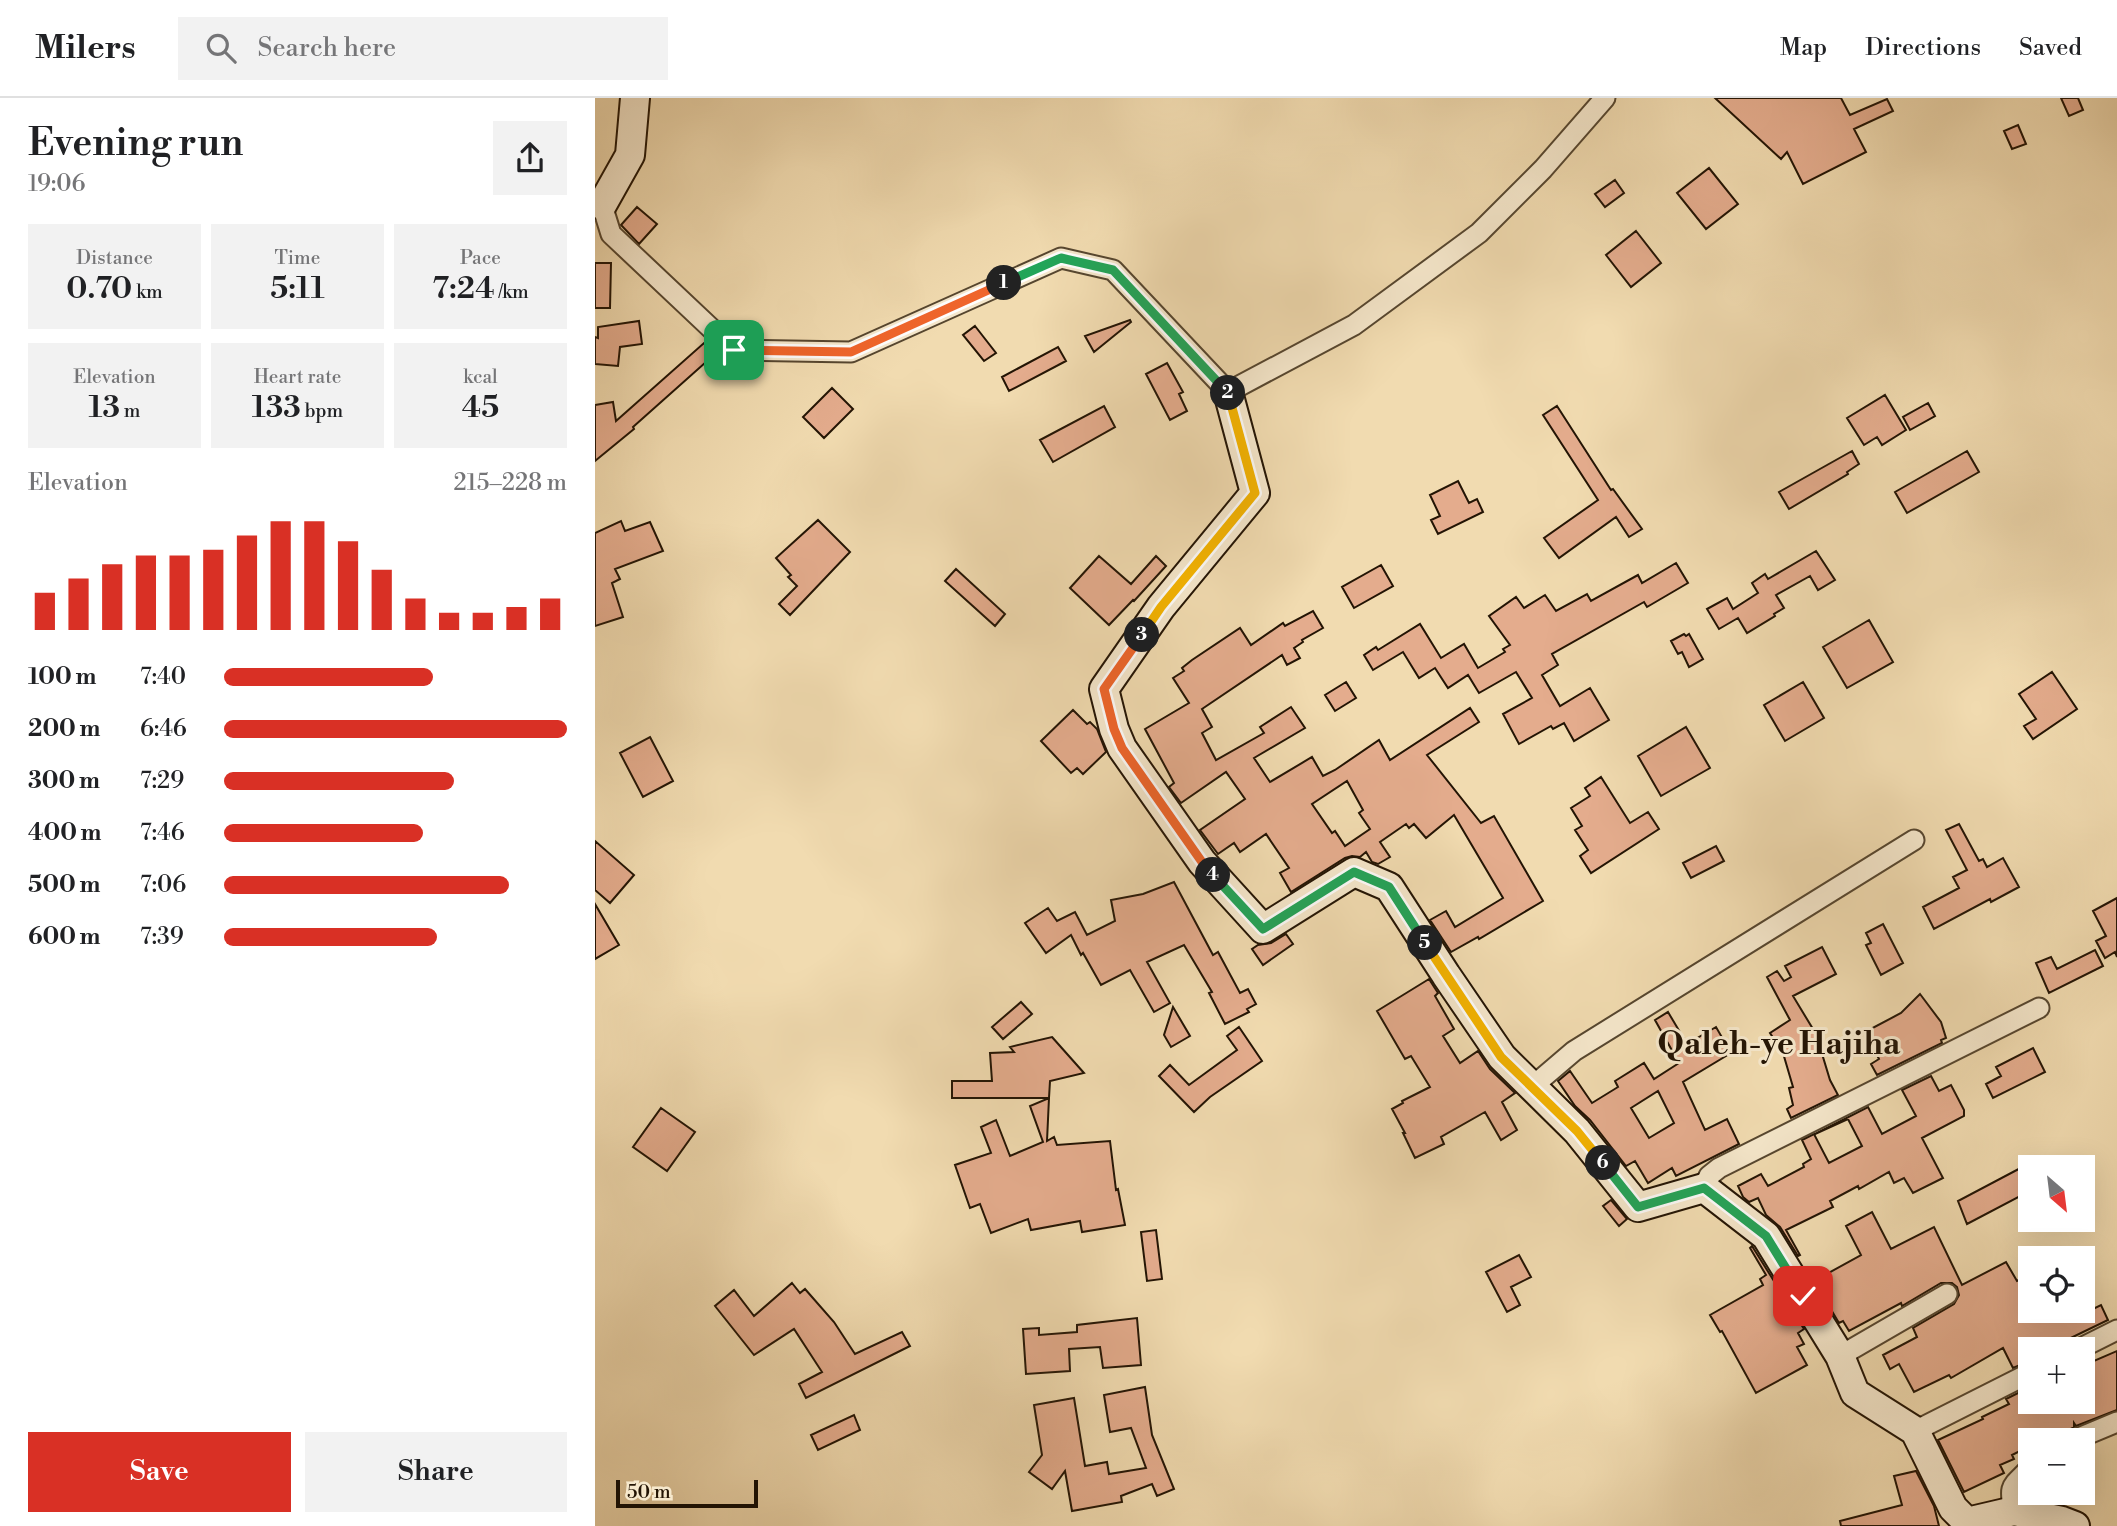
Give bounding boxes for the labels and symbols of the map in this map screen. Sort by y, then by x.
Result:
pin: 1 [987,266,1021,300]
pin [704,320,764,380]
pin: 2 [1211,376,1245,410]
pin: 3 [1125,618,1159,652]
pin: 4 [1195,858,1231,892]
pin: 5 [1407,926,1443,960]
district label: Qaleh-ye Hajiha [1658,1024,1901,1064]
pin: 6 [1585,1146,1621,1180]
north arrow [2018,1155,2095,1232]
pin [1773,1266,1833,1326]
scale bar [616,1477,758,1509]

